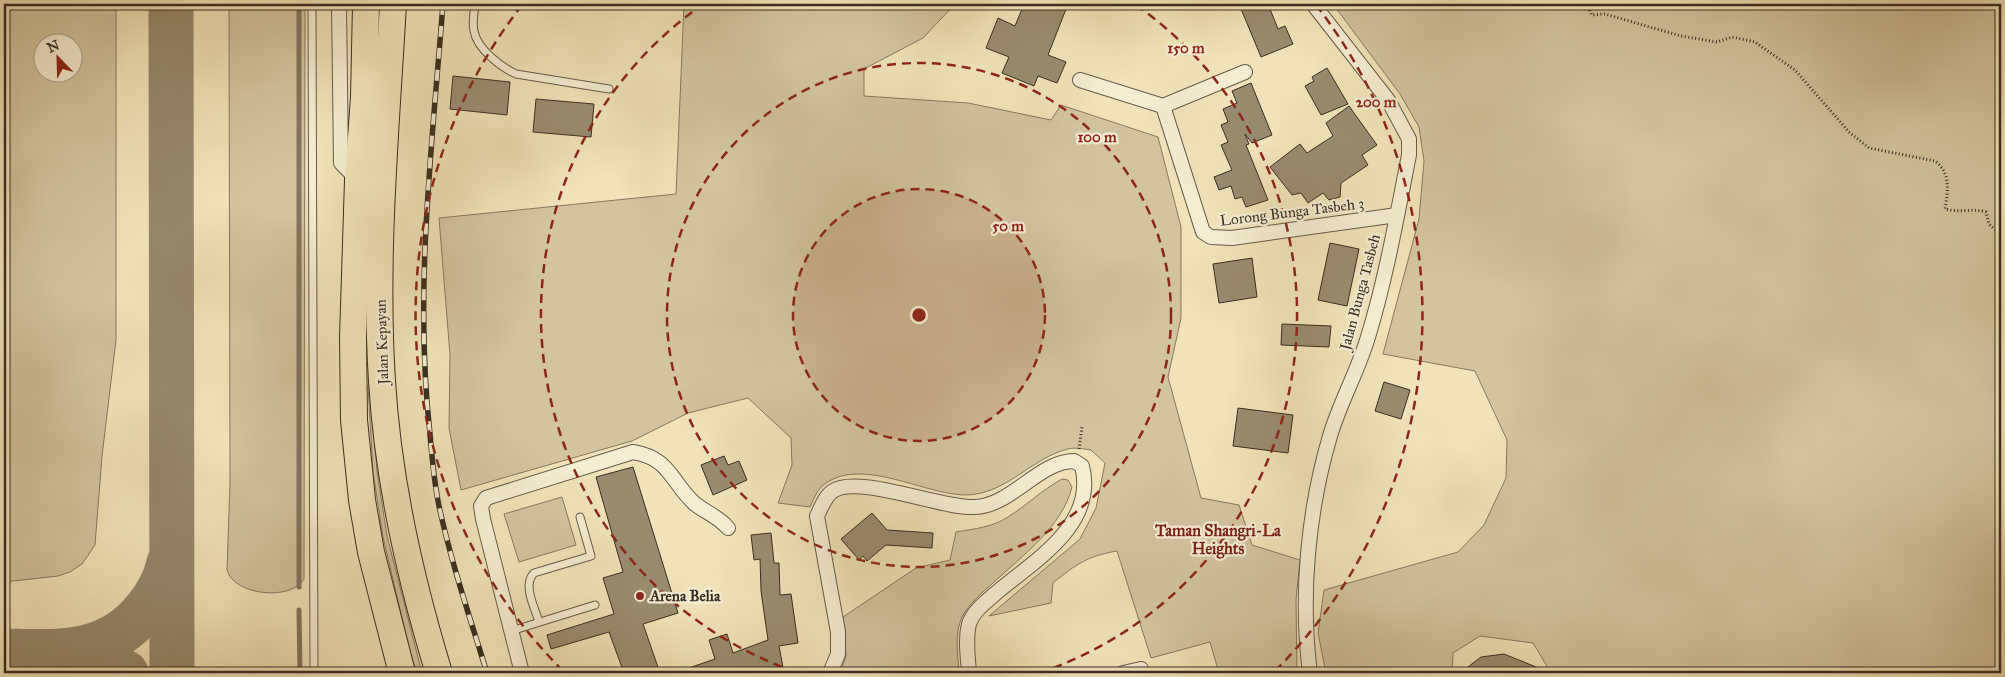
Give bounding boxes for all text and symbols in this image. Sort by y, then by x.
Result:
north arrow [32,32,82,82]
text: N [44,36,62,57]
text: 150 m [1167,39,1205,57]
text: 200 m [1356,93,1397,111]
text: 100 m [1077,128,1117,146]
street label: Lorong Bunga Tasbeh 3 [1219,194,1365,230]
text: 50 m [992,217,1024,235]
street label: Jalan Bunga Tasbeh [1335,231,1385,354]
street label: Jalan Kepayan [372,299,394,387]
centre of rings [910,306,928,324]
district label: Taman Shangri-La Heights [1154,521,1282,559]
place label: Arena Belia [649,587,721,605]
marker: Arena Belia [634,590,646,602]

